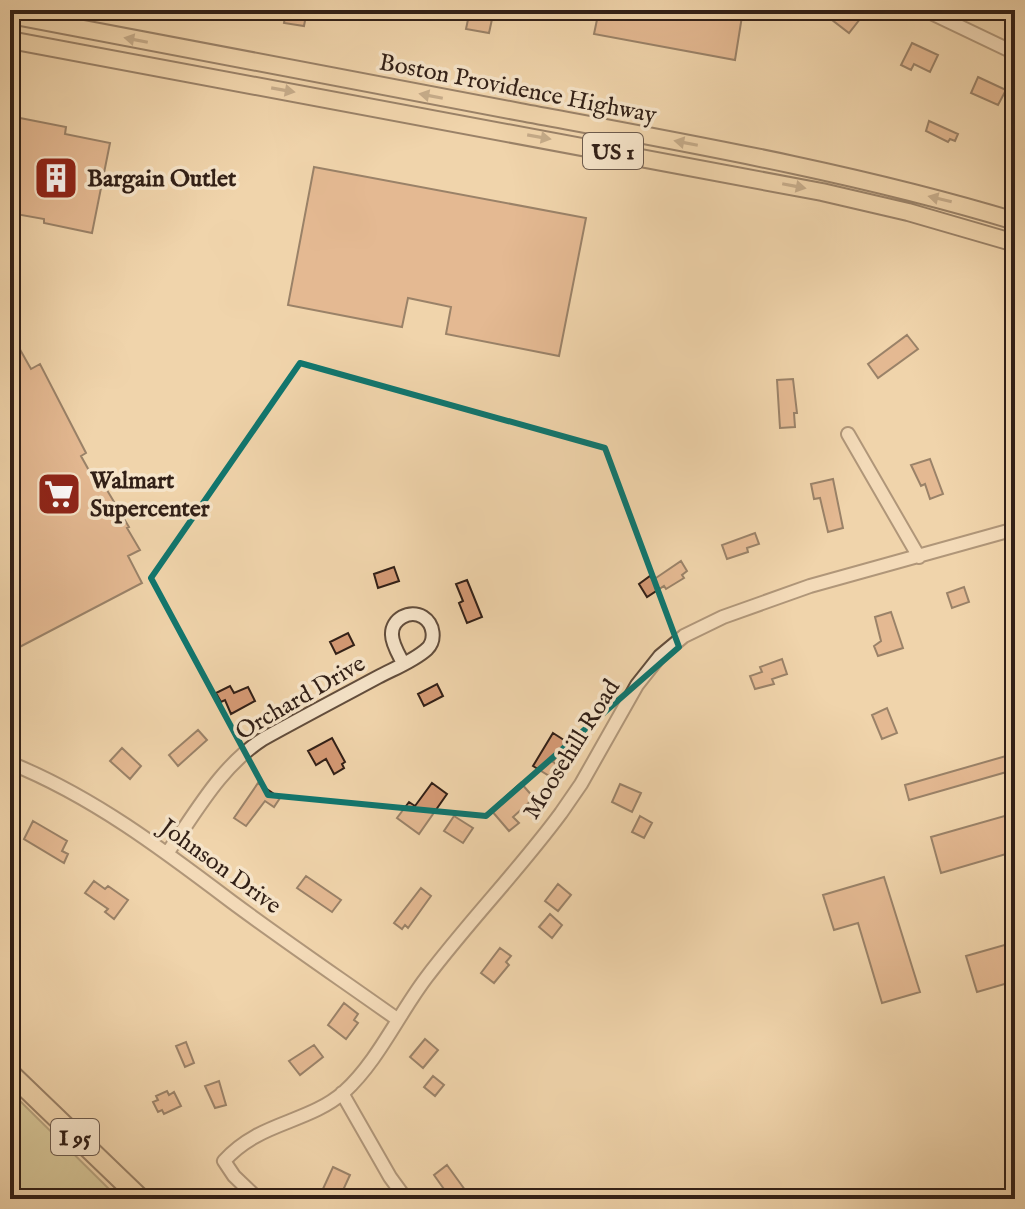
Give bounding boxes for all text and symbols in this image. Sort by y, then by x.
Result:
one-way arrow [123,33,148,46]
street label: Boston Providence Highway [376,47,659,132]
one-way arrow [271,84,296,97]
one-way arrow [418,89,443,101]
one-way arrow [527,132,552,144]
road number: US 1 [583,133,643,169]
one-way arrow [673,137,698,149]
building icon: Bargain Outlet [32,154,80,202]
place label: Bargain Outlet [87,164,237,195]
one-way arrow [782,181,807,193]
one-way arrow [928,192,953,205]
place label: Walmart Supercenter [89,466,210,525]
supermarket icon: Walmart Supercenter [35,470,83,518]
street label: Orchard Drive [230,649,371,748]
street label: Moosehill Road [517,674,628,826]
street label: Johnson Drive [151,811,287,922]
road number: I 95 [51,1119,99,1155]

